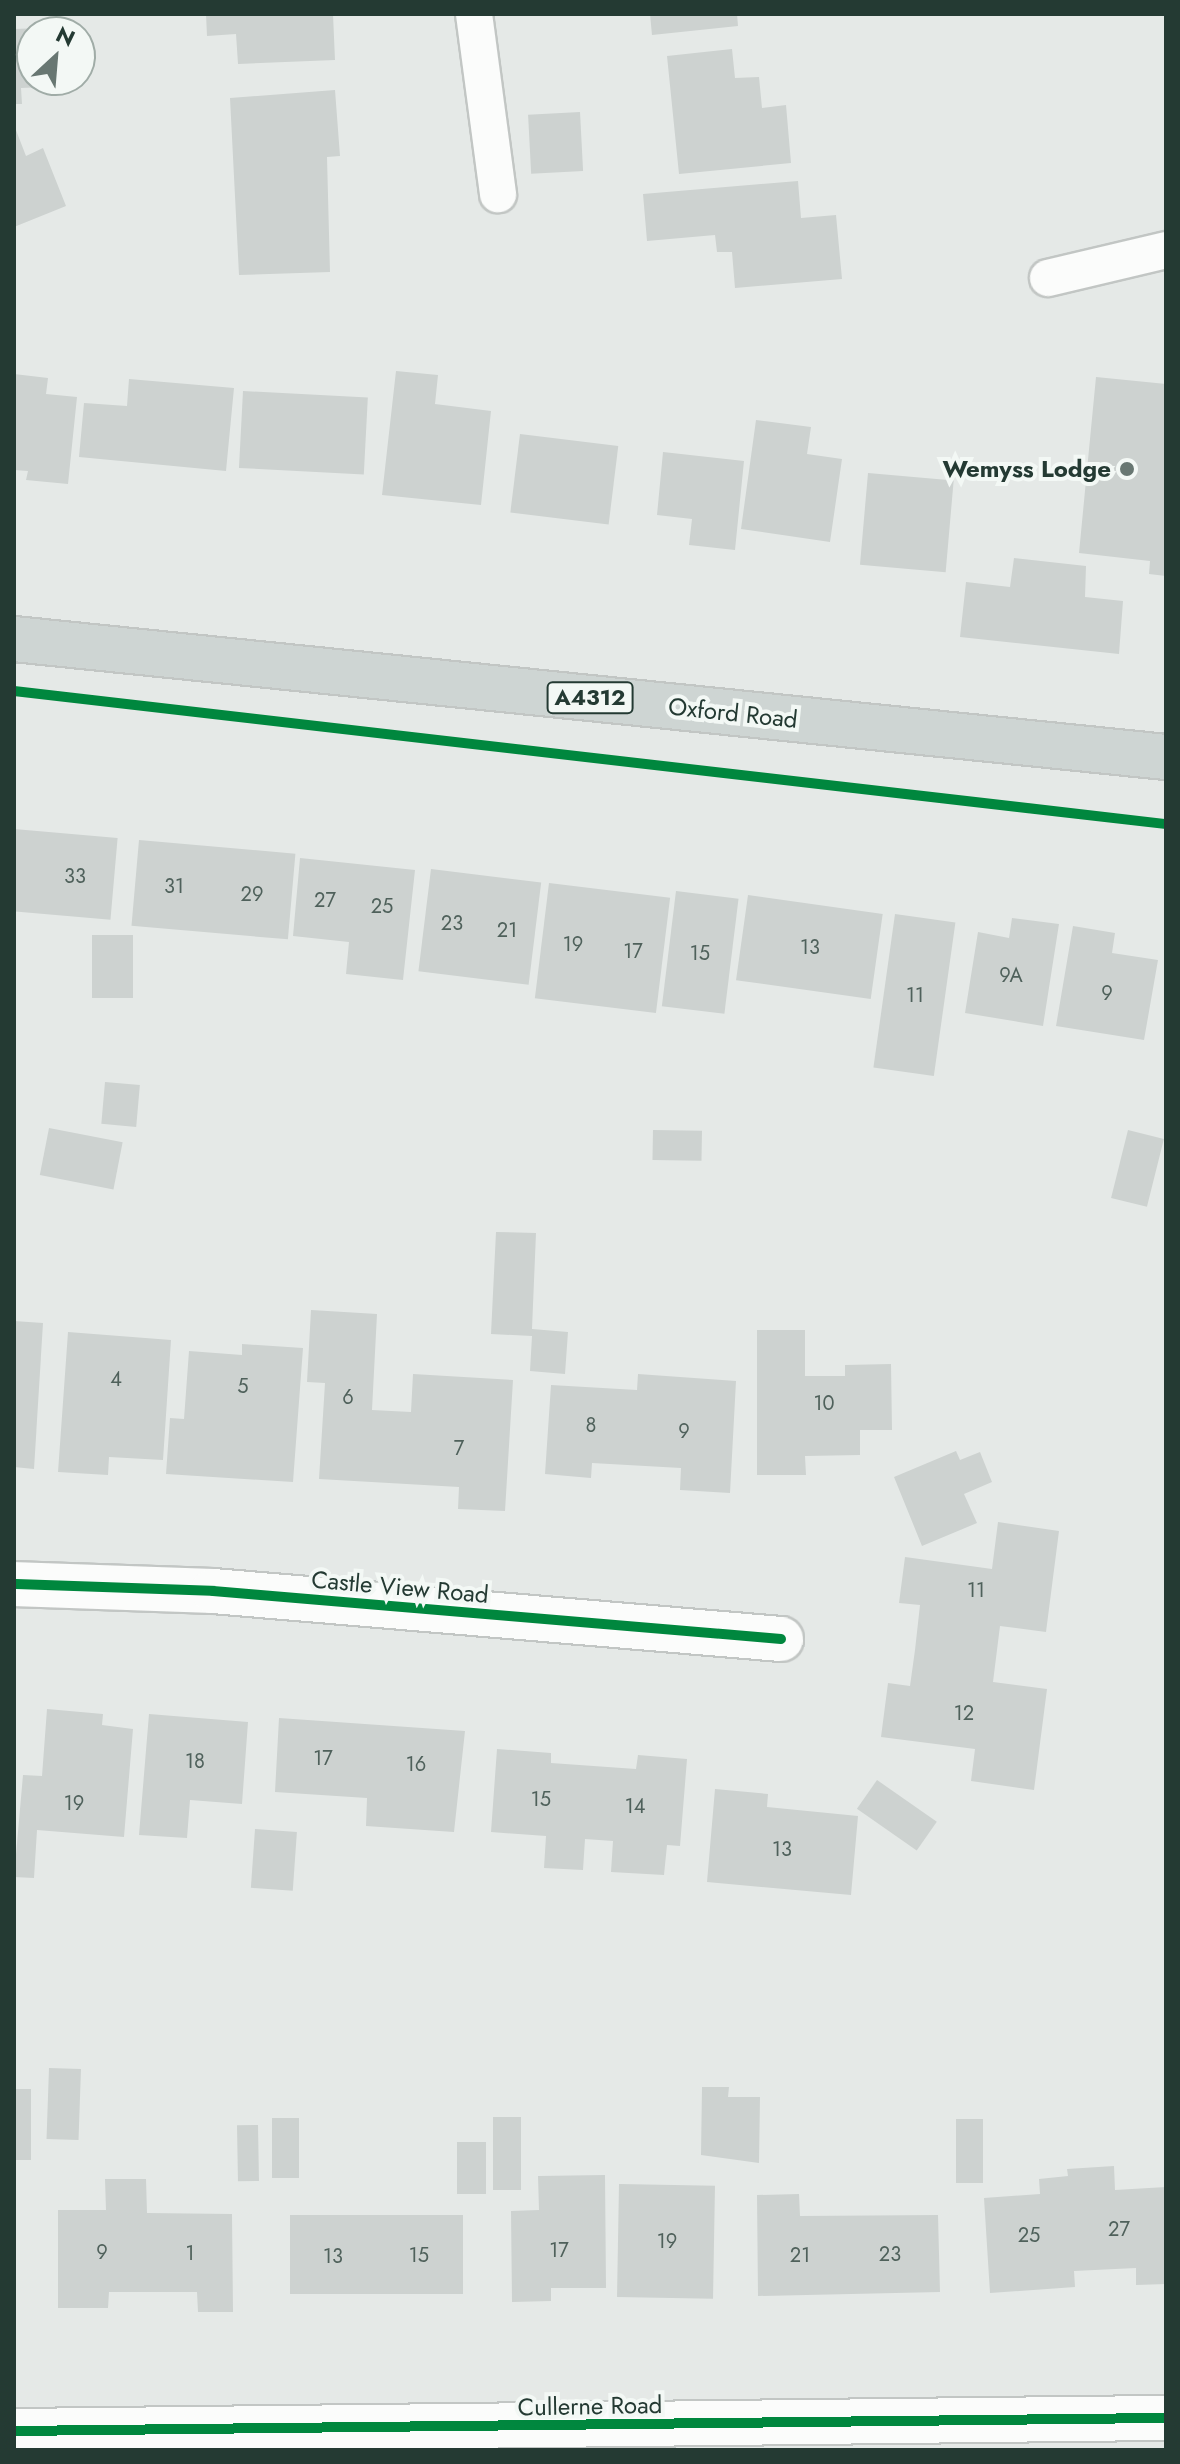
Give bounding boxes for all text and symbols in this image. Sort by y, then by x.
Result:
north arrow [16,16,96,96]
text: N [51,18,81,54]
place label: Wemyss Lodge [942,455,1111,483]
marker: Wemyss Lodge [1118,460,1136,478]
road number: A4312 [546,680,634,716]
street label: Oxford Road [667,692,799,734]
house number: 33 [64,864,86,888]
house number: 31 [164,874,184,898]
house number: 29 [241,882,263,906]
house number: 27 [314,888,336,912]
house number: 25 [371,894,393,918]
house number: 23 [441,911,463,935]
house number: 21 [497,918,517,942]
house number: 19 [563,932,583,956]
house number: 13 [800,935,820,959]
house number: 17 [623,939,643,963]
house number: 15 [690,941,710,965]
house number: 9A [999,963,1023,987]
house number: 9 [1101,981,1113,1005]
house number: 11 [906,983,924,1007]
house number: 4 [110,1367,122,1391]
house number: 5 [237,1374,249,1398]
house number: 6 [342,1385,354,1409]
house number: 10 [814,1391,834,1415]
house number: 8 [586,1413,596,1437]
house number: 9 [678,1419,690,1443]
house number: 7 [454,1436,464,1460]
street label: Castle View Road [310,1565,490,1609]
house number: 11 [967,1578,985,1602]
house number: 12 [954,1701,974,1725]
house number: 17 [313,1746,333,1770]
house number: 18 [185,1749,205,1773]
house number: 16 [406,1752,426,1776]
house number: 15 [531,1787,551,1811]
house number: 19 [64,1791,84,1815]
house number: 14 [625,1794,645,1818]
house number: 13 [772,1837,792,1861]
house number: 27 [1108,2217,1130,2241]
house number: 25 [1018,2223,1040,2247]
house number: 19 [657,2229,677,2253]
house number: 17 [549,2238,569,2262]
house number: 9 [96,2240,108,2264]
house number: 1 [186,2241,194,2265]
house number: 23 [879,2242,901,2266]
house number: 15 [409,2243,429,2267]
house number: 21 [790,2243,810,2267]
house number: 13 [323,2244,343,2268]
street label: Cullerne Road [517,2390,663,2422]

